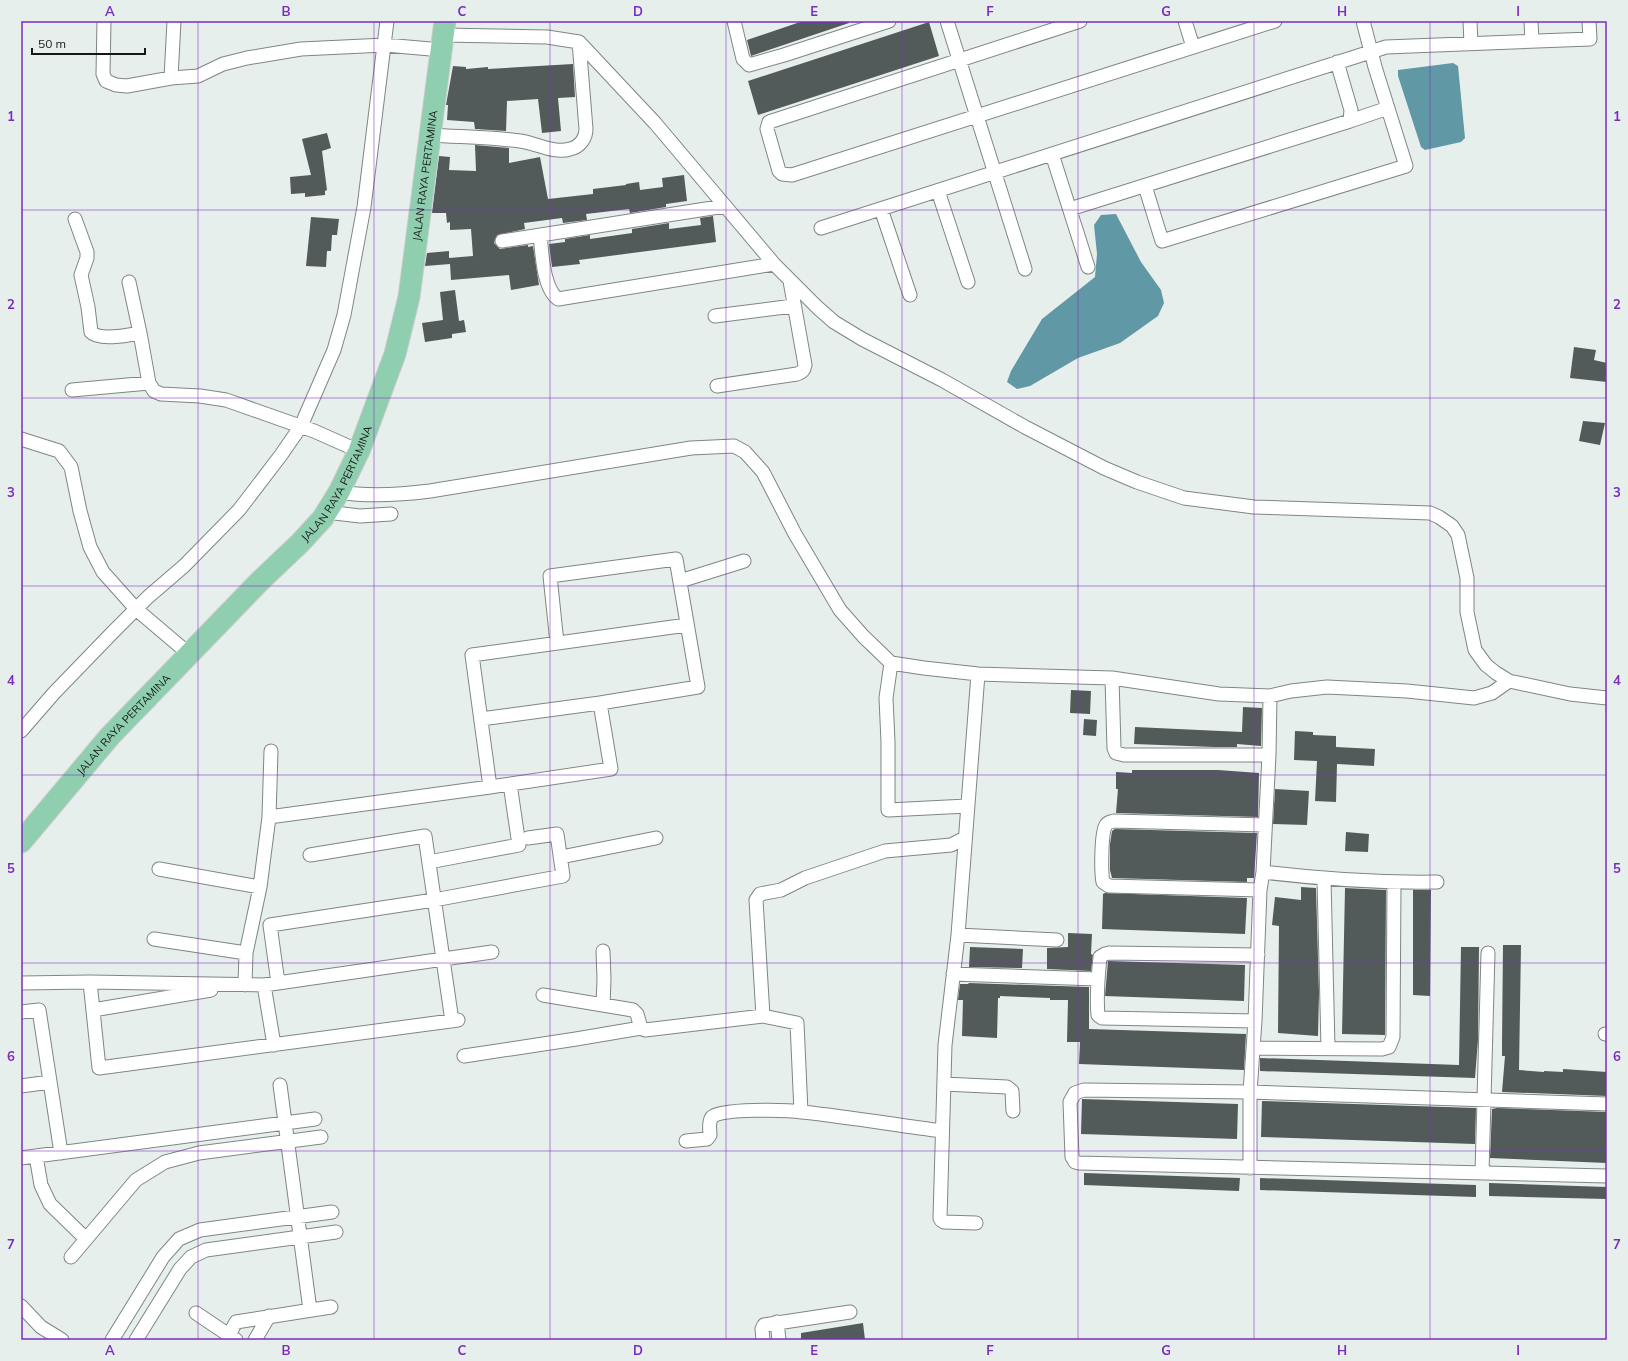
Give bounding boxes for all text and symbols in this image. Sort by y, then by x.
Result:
text: A [105,3,115,19]
text: B [282,3,291,19]
text: C [458,3,467,19]
text: D [633,3,643,19]
text: E [810,3,818,19]
text: F [986,3,994,19]
text: G [1161,3,1171,19]
text: H [1337,3,1347,19]
text: I [1516,3,1520,19]
scale bar [32,30,145,56]
text: 50 m [38,36,66,51]
text: 1 [7,108,15,124]
text: 1 [1613,108,1621,124]
street label: JALAN RAYA PERTAMINA [409,109,440,242]
text: 2 [7,296,15,312]
text: 2 [1613,296,1621,312]
street label: JALAN RAYA PERTAMINA [298,424,375,544]
text: 3 [7,484,15,500]
text: 3 [1613,484,1621,500]
street label: JALAN RAYA PERTAMINA [73,671,173,778]
text: 4 [7,672,15,688]
text: 4 [1613,672,1621,688]
text: 5 [7,860,15,876]
text: 5 [1613,860,1621,876]
text: 6 [7,1048,15,1064]
text: 6 [1613,1048,1621,1064]
text: 7 [7,1236,15,1252]
text: 7 [1613,1236,1621,1252]
text: A [105,1342,115,1358]
text: B [282,1342,291,1358]
text: C [458,1342,467,1358]
text: D [633,1342,643,1358]
text: E [810,1342,818,1358]
text: F [986,1342,994,1358]
text: G [1161,1342,1171,1358]
text: H [1337,1342,1347,1358]
text: I [1516,1342,1520,1358]

